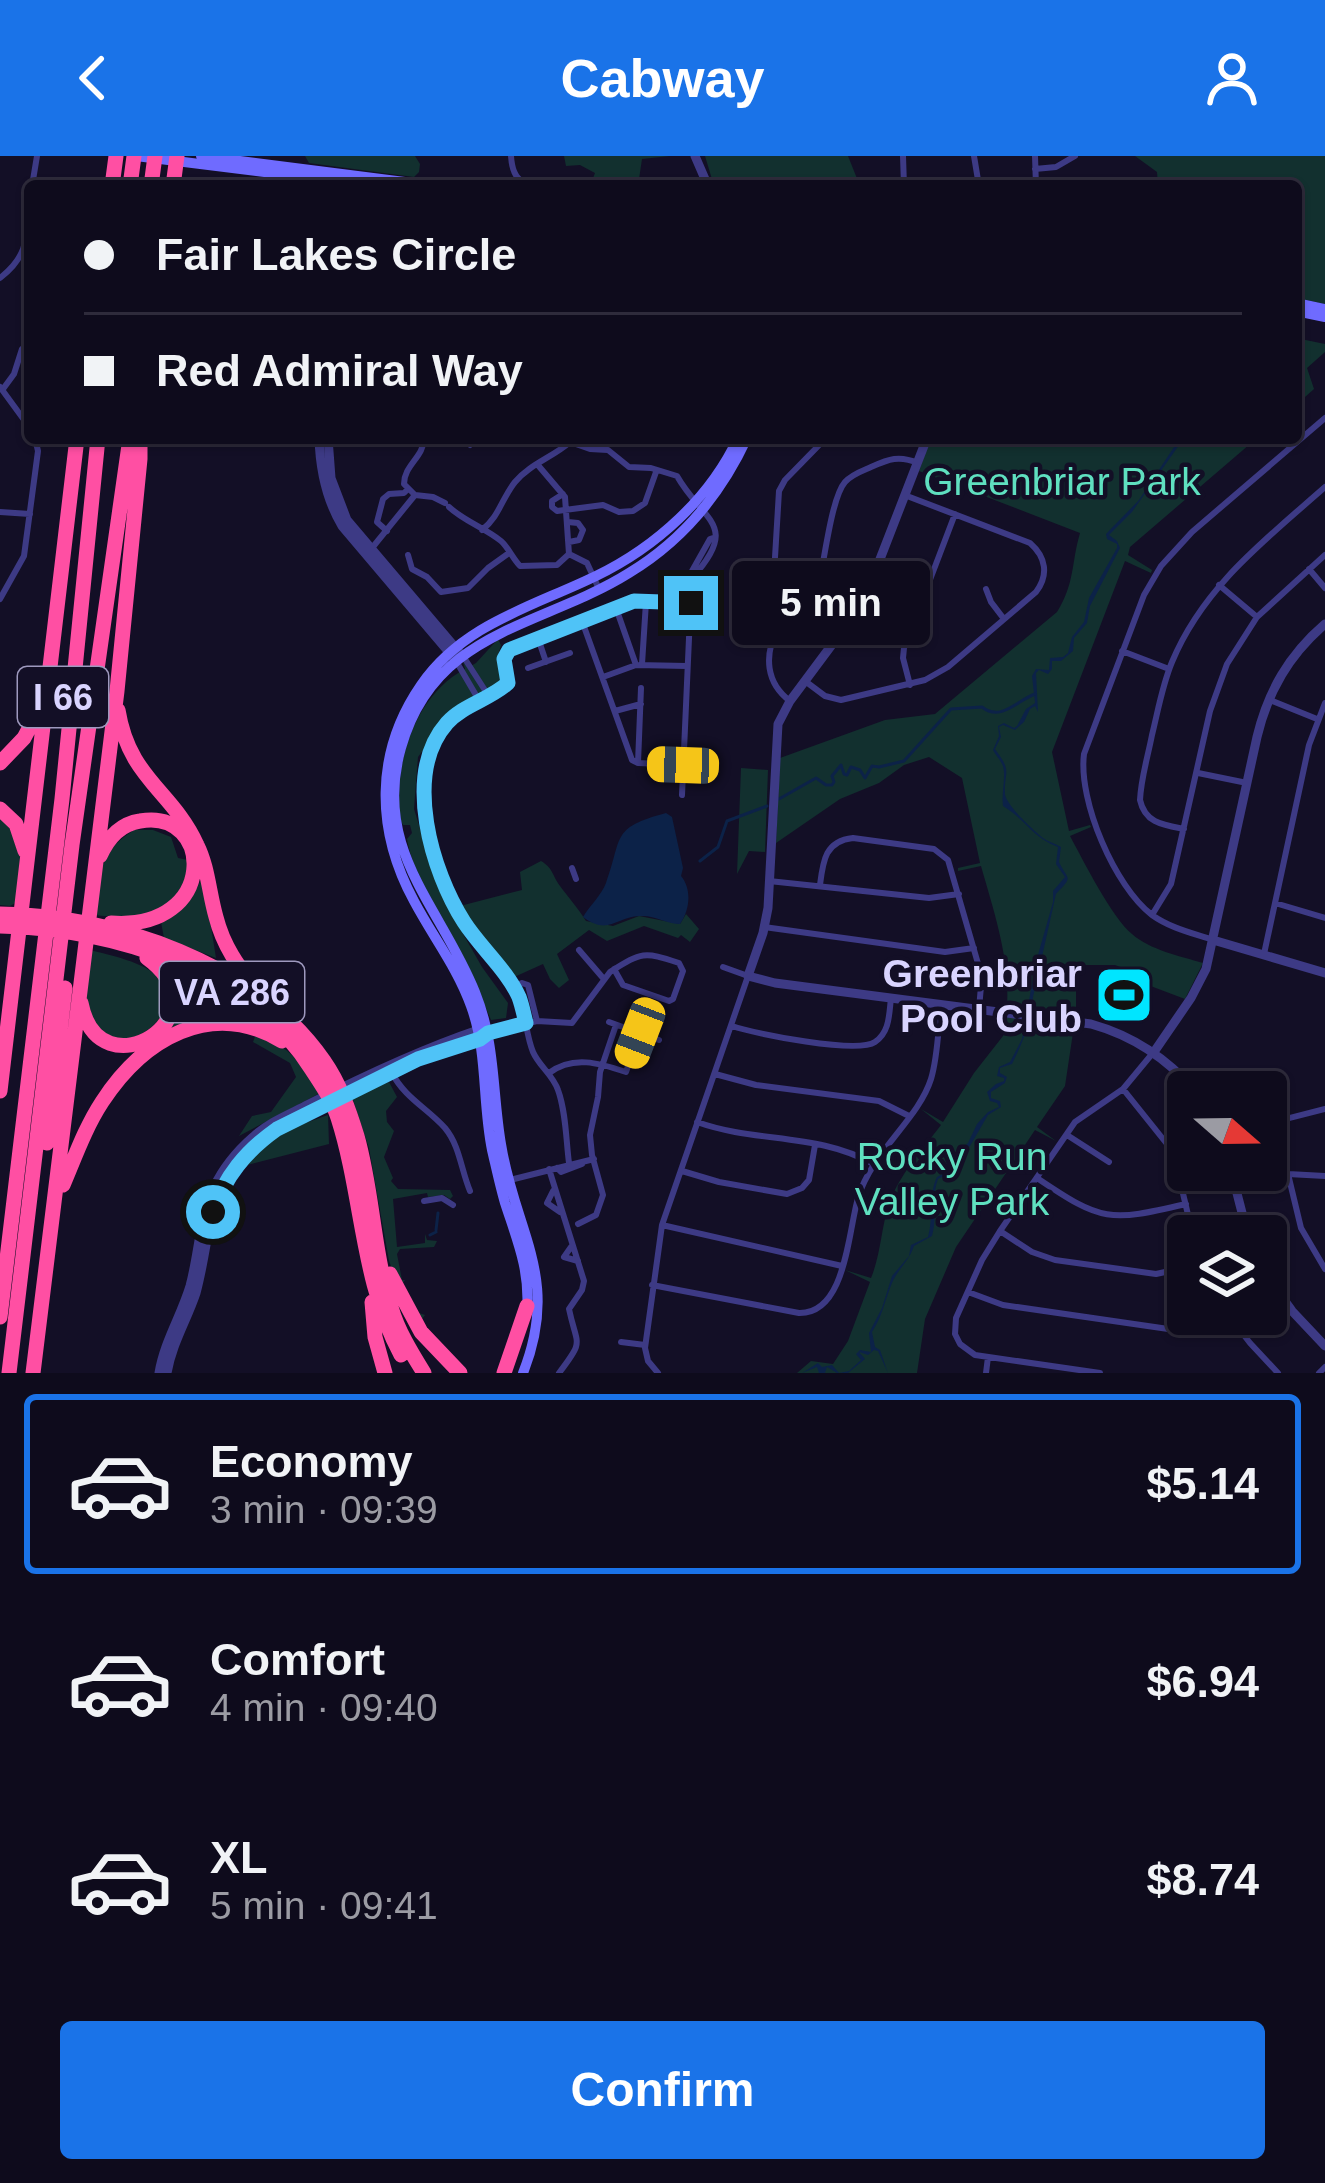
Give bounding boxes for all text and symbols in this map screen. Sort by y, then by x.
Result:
icon: back [60,45,126,111]
icon: person [1199,45,1265,111]
text: Cabway [560,48,765,108]
text: Fair Lakes Circle [156,229,516,280]
text: Red Admiral Way [156,345,523,396]
park label: Greenbriar Park [923,460,1201,503]
callout: 5 min [733,561,931,645]
route end [664,576,718,630]
text: 5 min [780,581,882,624]
road number: I 66 [18,667,108,727]
car [646,746,720,784]
place label: Greenbriar Pool Club [883,952,1082,1040]
road number: VA 286 [160,962,304,1022]
sports icon: Greenbriar Pool Club [1093,964,1155,1026]
car [610,993,670,1073]
north arrow [1167,1071,1287,1191]
map controls [1167,1071,1287,1335]
park label: Rocky Run Valley Park [855,1135,1050,1223]
route start [186,1185,240,1239]
button: layers [1167,1215,1287,1335]
icon: car [66,1430,174,1538]
text: Economy [210,1436,413,1487]
text: $5.14 [1146,1458,1259,1509]
text: 3 min · 09:39 [210,1488,438,1531]
icon: car [66,1628,174,1736]
text: Comfort [210,1634,385,1685]
text: $6.94 [1146,1656,1259,1707]
text: 4 min · 09:40 [210,1686,438,1729]
icon: car [66,1826,174,1934]
text: XL [210,1832,268,1883]
text: $8.74 [1146,1854,1259,1905]
text: 5 min · 09:41 [210,1884,438,1927]
button: Confirm [60,2021,1265,2159]

